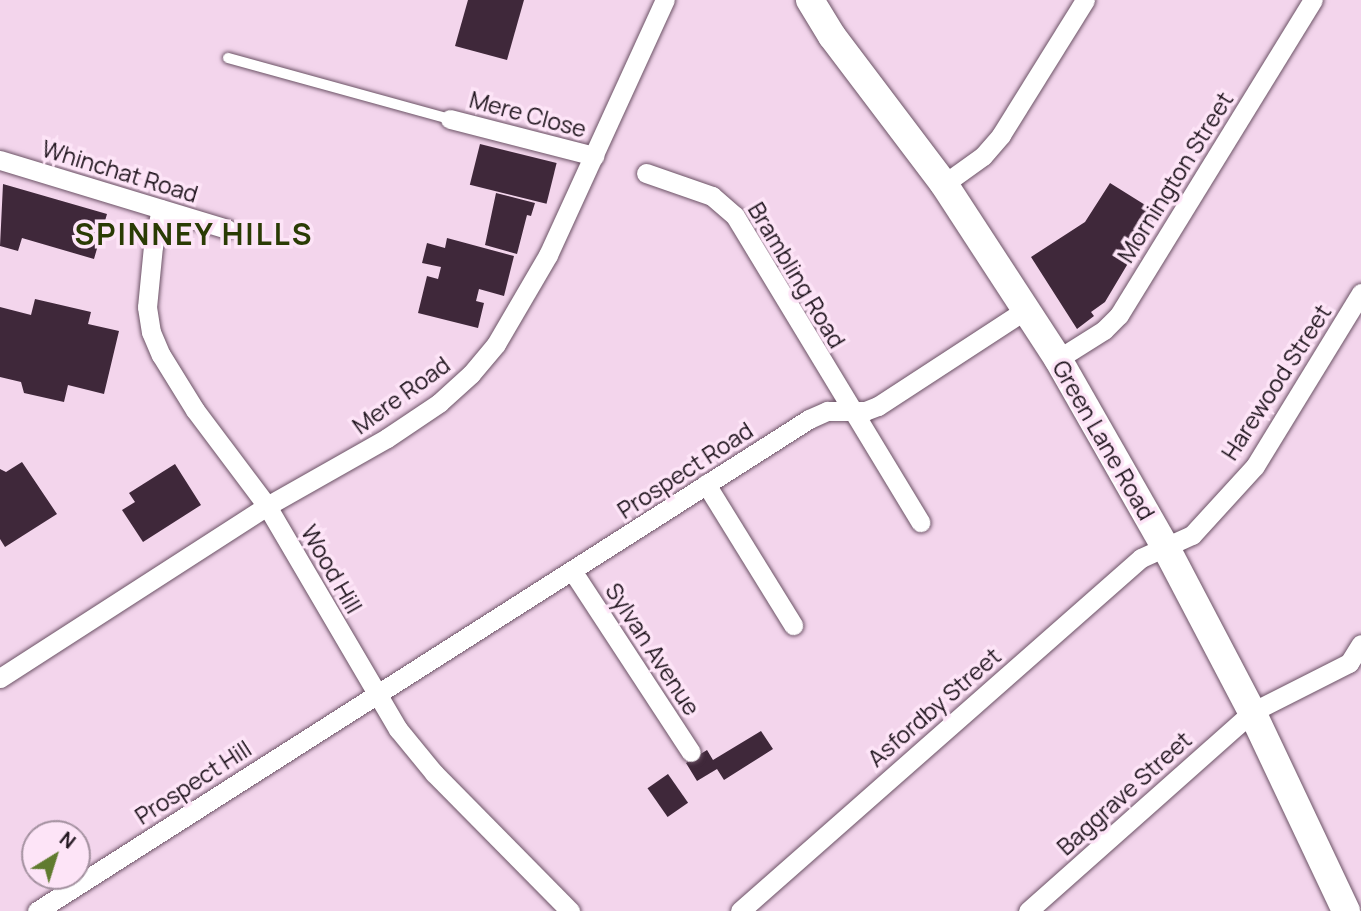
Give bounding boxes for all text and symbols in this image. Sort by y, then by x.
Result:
street label: Mere Close [467,85,589,143]
street label: Mornington Street [1111,87,1239,267]
street label: Whinchat Road [39,134,201,208]
street label: Brambling Road [743,197,851,353]
district label: SPINNEY HILLS [76,216,312,252]
street label: Harewood Street [1215,299,1337,465]
street label: Mere Road [347,351,455,439]
street label: Green Lane Road [1047,355,1161,525]
street label: Prospect Road [612,416,758,524]
street label: Wood Hill [296,520,368,618]
street label: Sylvan Avenue [600,578,706,720]
street label: Asfordby Street [862,642,1006,772]
street label: Baggrave Street [1051,726,1197,860]
street label: Prospect Hill [130,734,256,830]
north arrow [21,820,91,890]
text: N [54,826,81,854]

